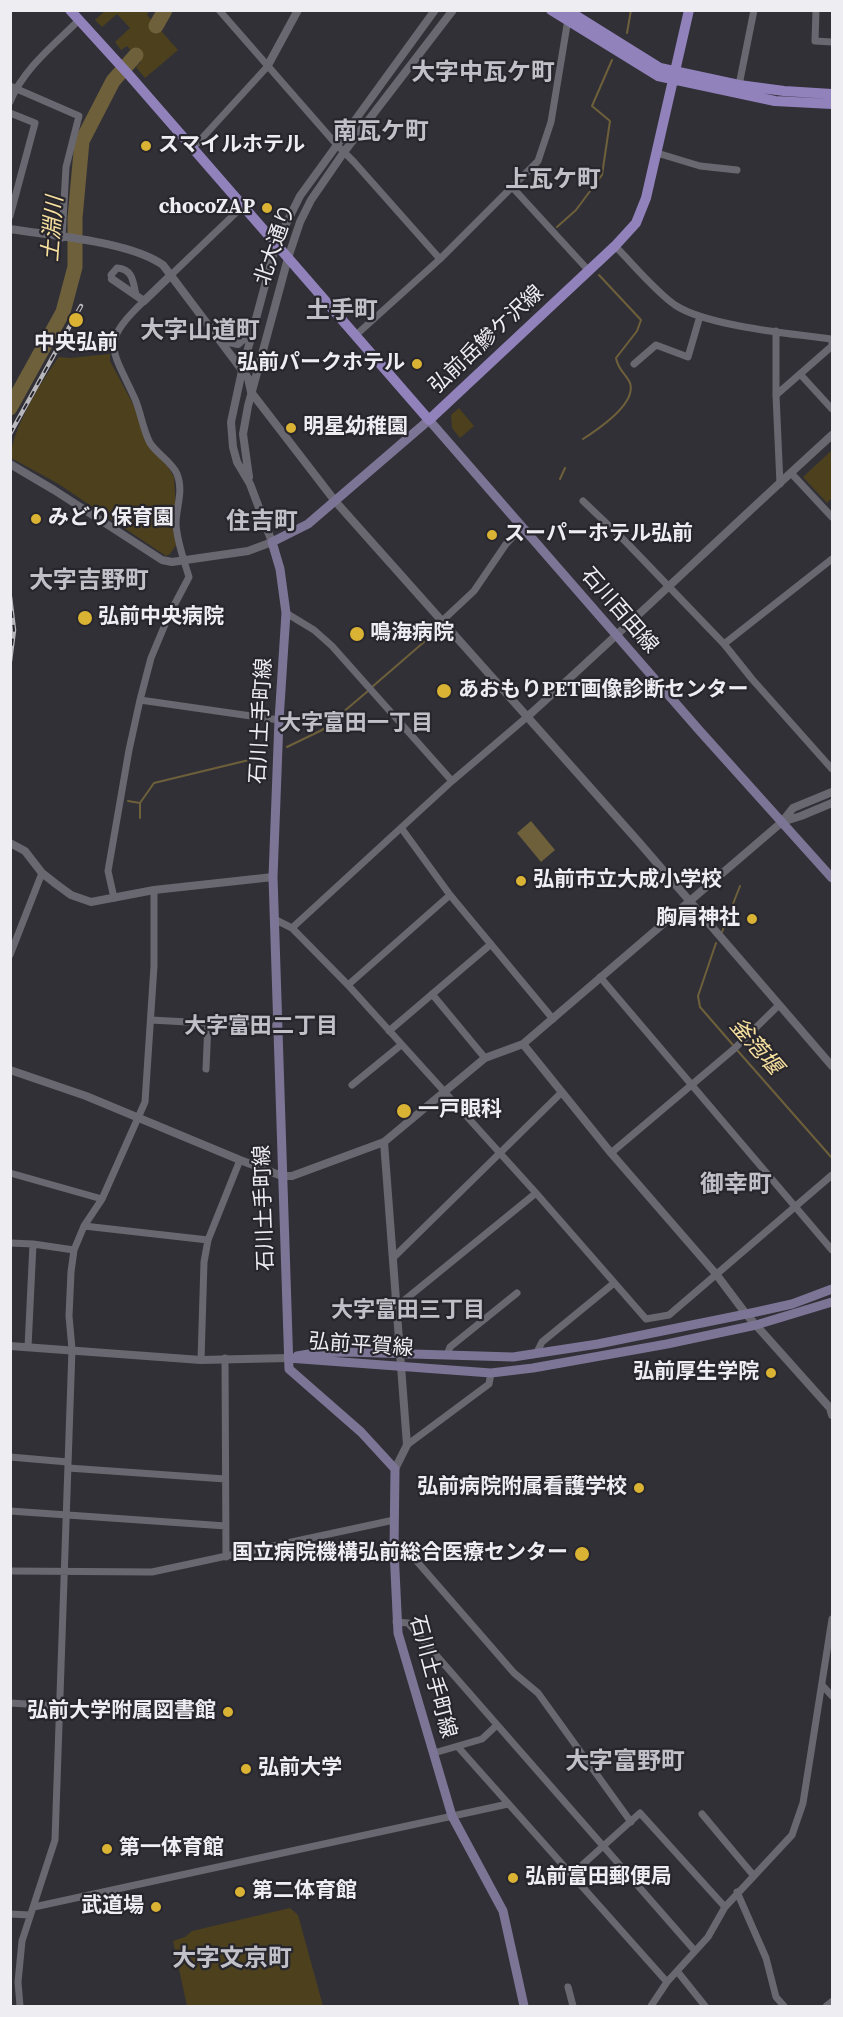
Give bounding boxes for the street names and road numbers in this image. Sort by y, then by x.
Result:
street label: 北大通り [250,201,302,289]
street label: 弘前岳鰺ケ沢線 [425,281,549,399]
street label: 石川百田線 [575,563,663,659]
street label: 石川土手町線 [246,657,278,785]
street label: 石川土手町線 [250,1145,280,1271]
street label: 弘前平賀線 [308,1330,414,1362]
street label: 石川土手町線 [404,1613,460,1741]

